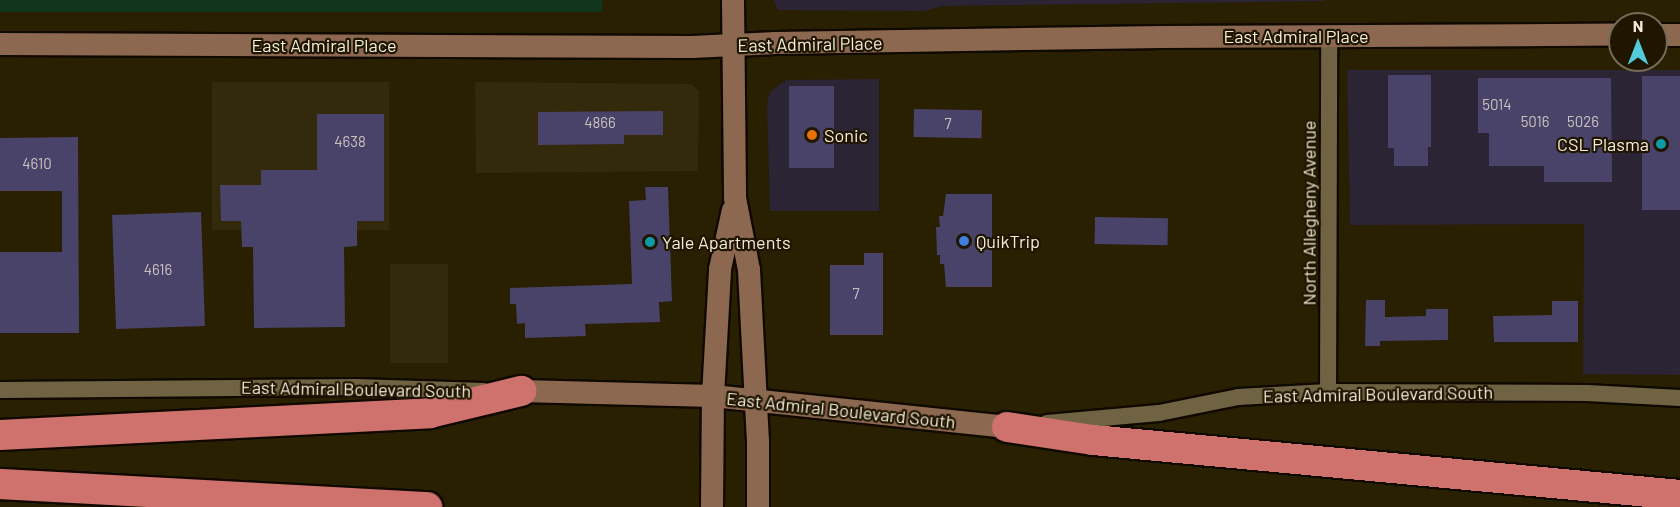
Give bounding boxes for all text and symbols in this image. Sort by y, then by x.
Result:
north arrow [1608,12,1668,72]
text: N [1633,16,1643,35]
street label: East Admiral Place [1223,25,1369,47]
street label: East Admiral Place [737,32,883,56]
street label: East Admiral Place [251,34,397,56]
house number: 5014 [1482,96,1512,114]
house number: 5016 [1521,113,1549,131]
house number: 5026 [1567,113,1599,131]
house number: 4866 [584,114,616,132]
house number: 7 [944,115,952,133]
street label: North Allegheny Avenue [1298,121,1320,305]
place label: Sonic [824,124,868,146]
marker: Sonic [805,128,819,142]
house number: 4638 [334,133,366,151]
place label: CSL Plasma [1557,133,1649,155]
marker: CSL Plasma [1654,137,1668,151]
house number: 4610 [22,155,52,173]
place label: QuikTrip [976,230,1040,252]
place label: Yale Apartments [662,231,791,253]
marker: QuikTrip [957,234,971,248]
marker: Yale Apartments [643,235,657,249]
house number: 4616 [144,261,172,279]
house number: 7 [852,285,860,303]
street label: East Admiral Boulevard South [241,376,471,402]
street label: East Admiral Boulevard South [1263,381,1493,407]
street label: East Admiral Boulevard South [725,387,957,433]

